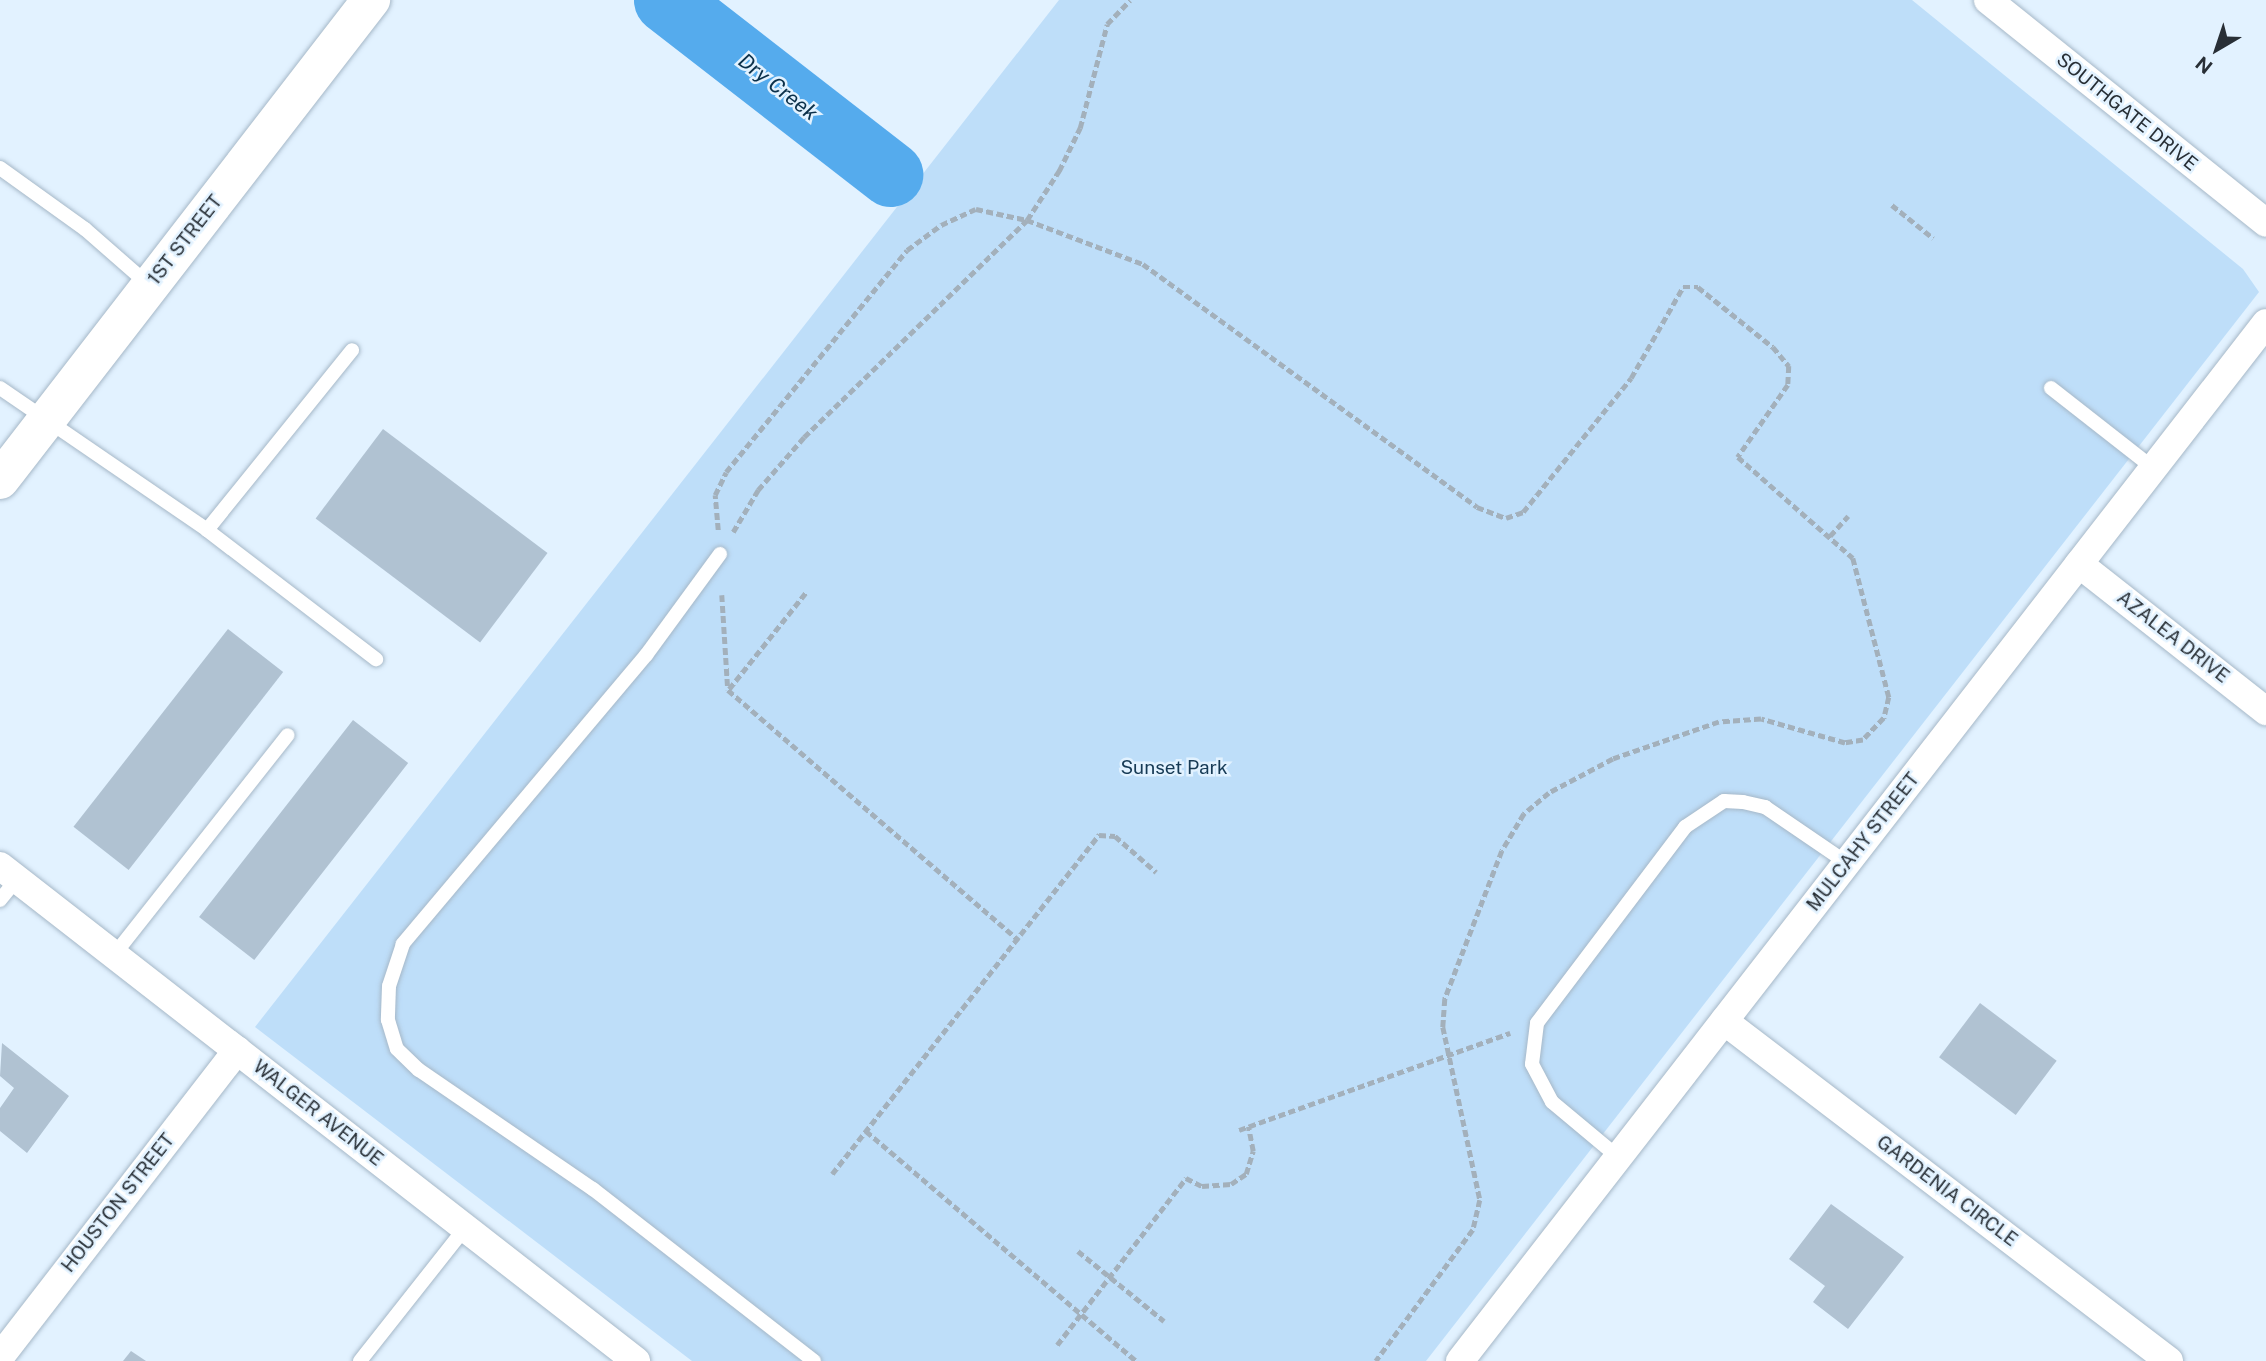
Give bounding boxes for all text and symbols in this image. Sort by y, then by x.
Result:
north arrow [2182,14,2252,84]
water label: Dry Creek [733,48,823,126]
street label: SOUTHGATE DRIVE [2052,48,2202,176]
text: N [2191,52,2216,79]
street label: 1ST STREET [143,190,227,290]
street label: AZALEA DRIVE [2112,586,2234,688]
park label: Sunset Park [1120,757,1228,779]
street label: MULCAHY STREET [1802,768,1924,916]
street label: WALGER AVENUE [248,1055,388,1171]
street label: HOUSTON STREET [57,1129,179,1277]
street label: GARDENIA CIRCLE [1872,1131,2022,1251]

